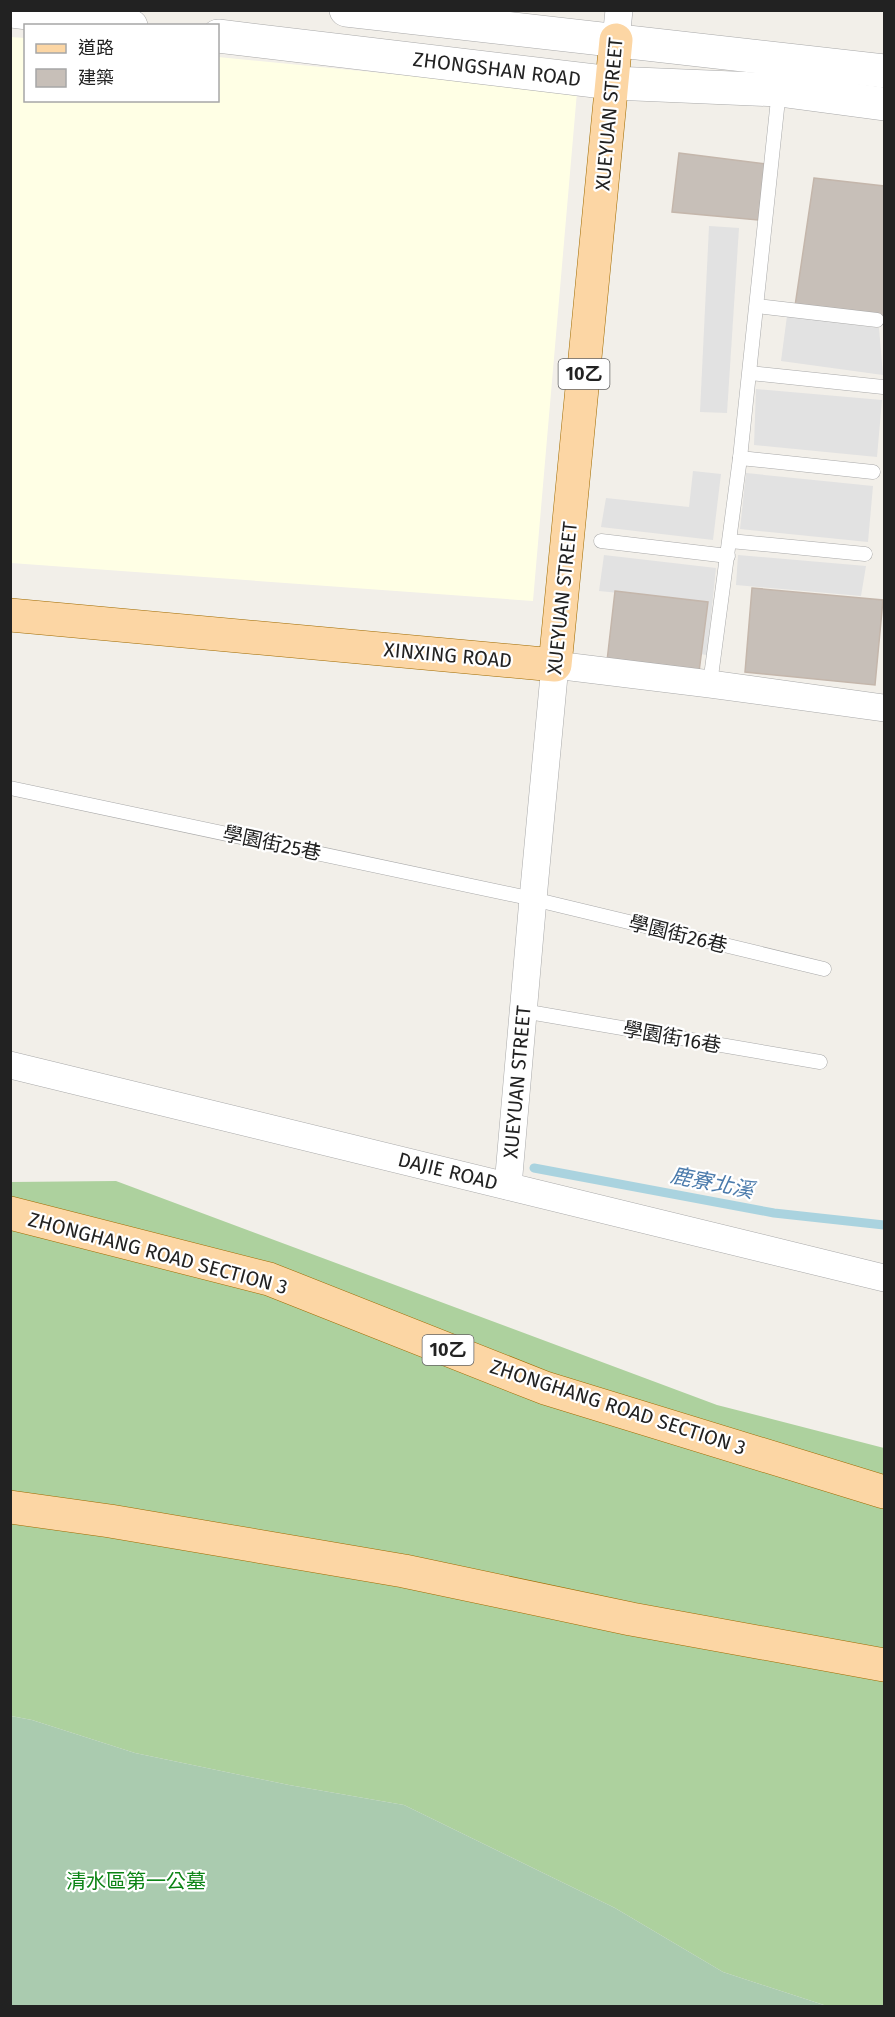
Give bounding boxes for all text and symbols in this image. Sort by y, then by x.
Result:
legend [24,24,219,102]
street label: XUEYUAN STREET [590,36,628,192]
text: 道路 [78,37,114,59]
street label: ZHONGSHAN ROAD [412,47,582,91]
text: 建築 [78,67,114,89]
road number: 10乙 [558,359,610,389]
street label: XUEYUAN STREET [542,520,582,676]
street label: XINXING ROAD [383,637,513,673]
street label: 學園街25巷 [221,821,323,865]
street label: 學園街26巷 [626,910,730,958]
street label: XUEYUAN STREET [498,1004,536,1160]
street label: 學園街16巷 [621,1017,723,1057]
street label: DAJIE ROAD [396,1147,500,1195]
water label: 鹿寮北溪 [668,1162,759,1204]
street label: ZHONGHANG ROAD SECTION 3 [26,1207,290,1299]
road number: 10乙 [422,1335,474,1365]
street label: ZHONGHANG ROAD SECTION 3 [487,1354,749,1460]
park label: 清水區第一公墓 [66,1869,206,1893]

